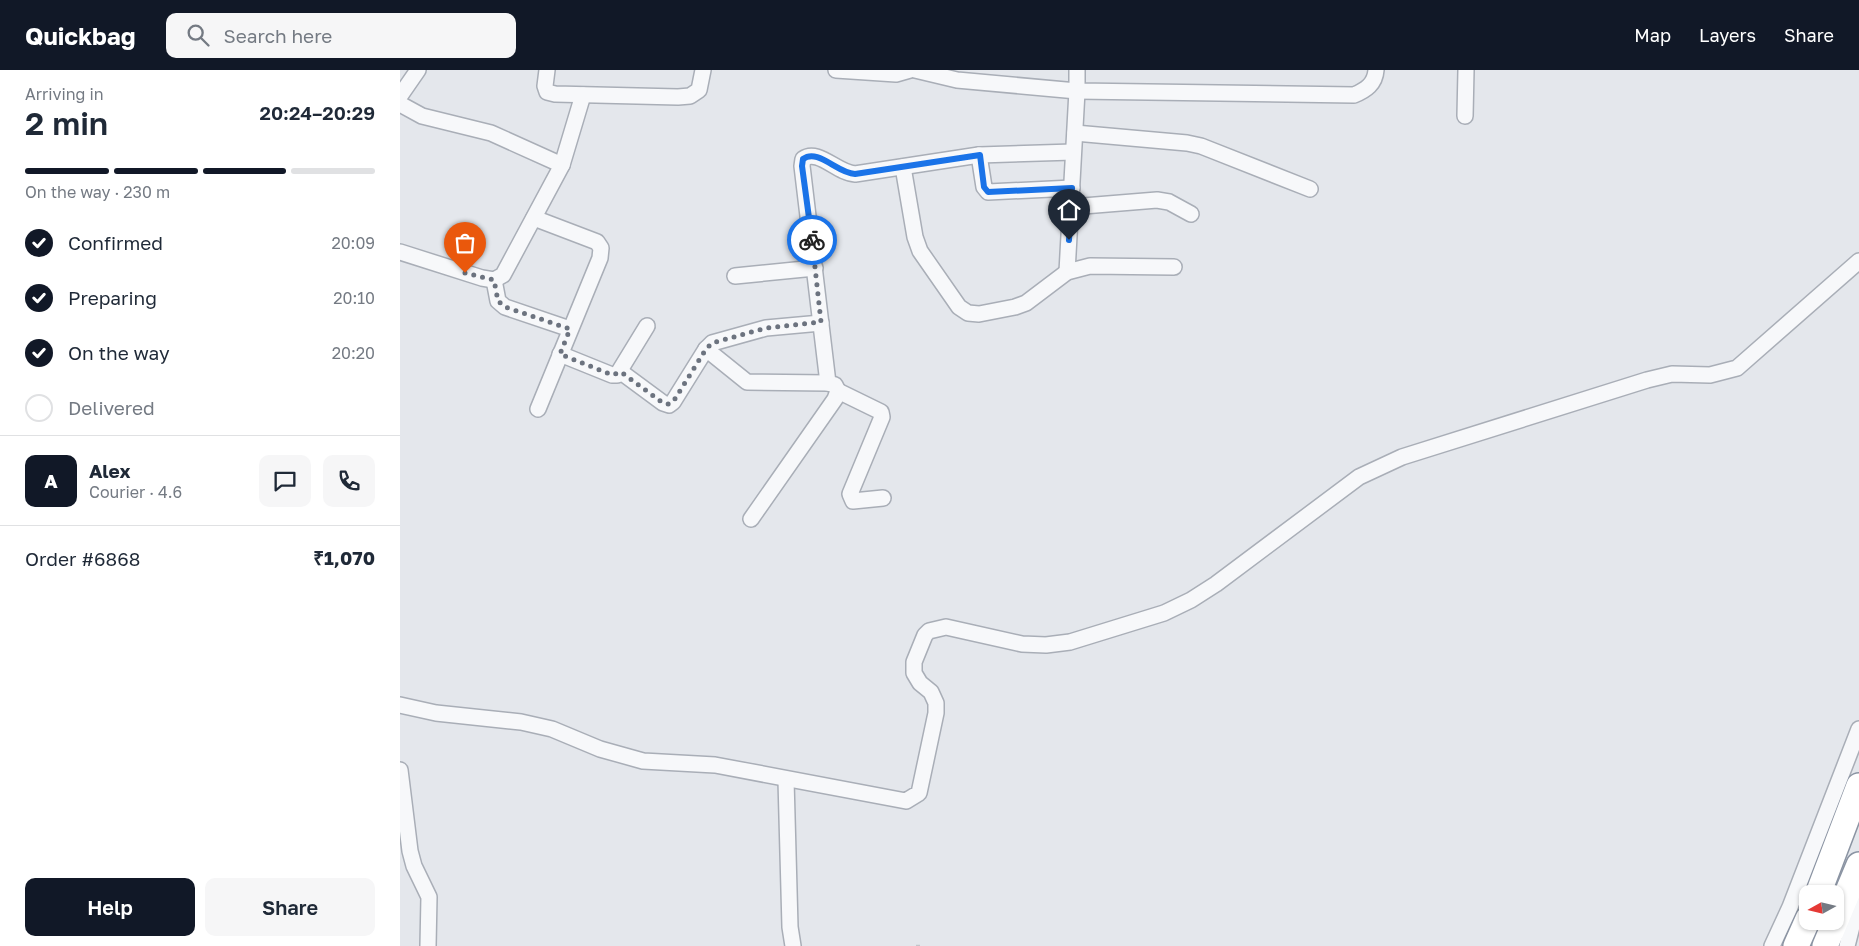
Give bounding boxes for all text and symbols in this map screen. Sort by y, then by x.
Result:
search box [166,13,516,58]
text: Quickbag [25,21,136,50]
icon: search [184,21,212,49]
text: Search here [224,24,332,47]
text: Map [1634,24,1671,46]
text: Layers [1699,24,1756,46]
text: Share [1784,24,1834,46]
text: Arriving in [25,84,104,104]
text: 20:24–20:29 [260,101,375,124]
text: 2 min [25,104,108,142]
text: On the way · 230 m [25,182,170,202]
pin [1048,189,1090,240]
icon: home [1055,196,1083,224]
courier [787,215,837,265]
pin [444,222,486,273]
icon: bike [798,226,826,254]
icon: check [25,229,53,257]
icon: bag [451,229,479,257]
text: Confirmed [68,231,163,254]
text: 20:09 [331,233,375,253]
icon: check [25,284,53,312]
text: Preparing [68,286,157,309]
text: 20:10 [333,288,375,308]
icon: check [25,339,53,367]
text: On the way [68,341,170,364]
text: 20:20 [332,343,375,363]
text: Delivered [68,396,155,419]
button: chat [259,455,311,507]
button: phone [323,455,375,507]
text: Alex [89,459,130,482]
text: A [44,469,58,492]
text: Courier · 4.6 [89,482,182,502]
text: ₹1,070 [313,546,375,569]
text: Order #6868 [25,547,140,570]
button: Help [25,878,195,936]
button: Share [205,878,375,936]
north arrow [1799,885,1844,930]
map controls [1799,885,1844,930]

